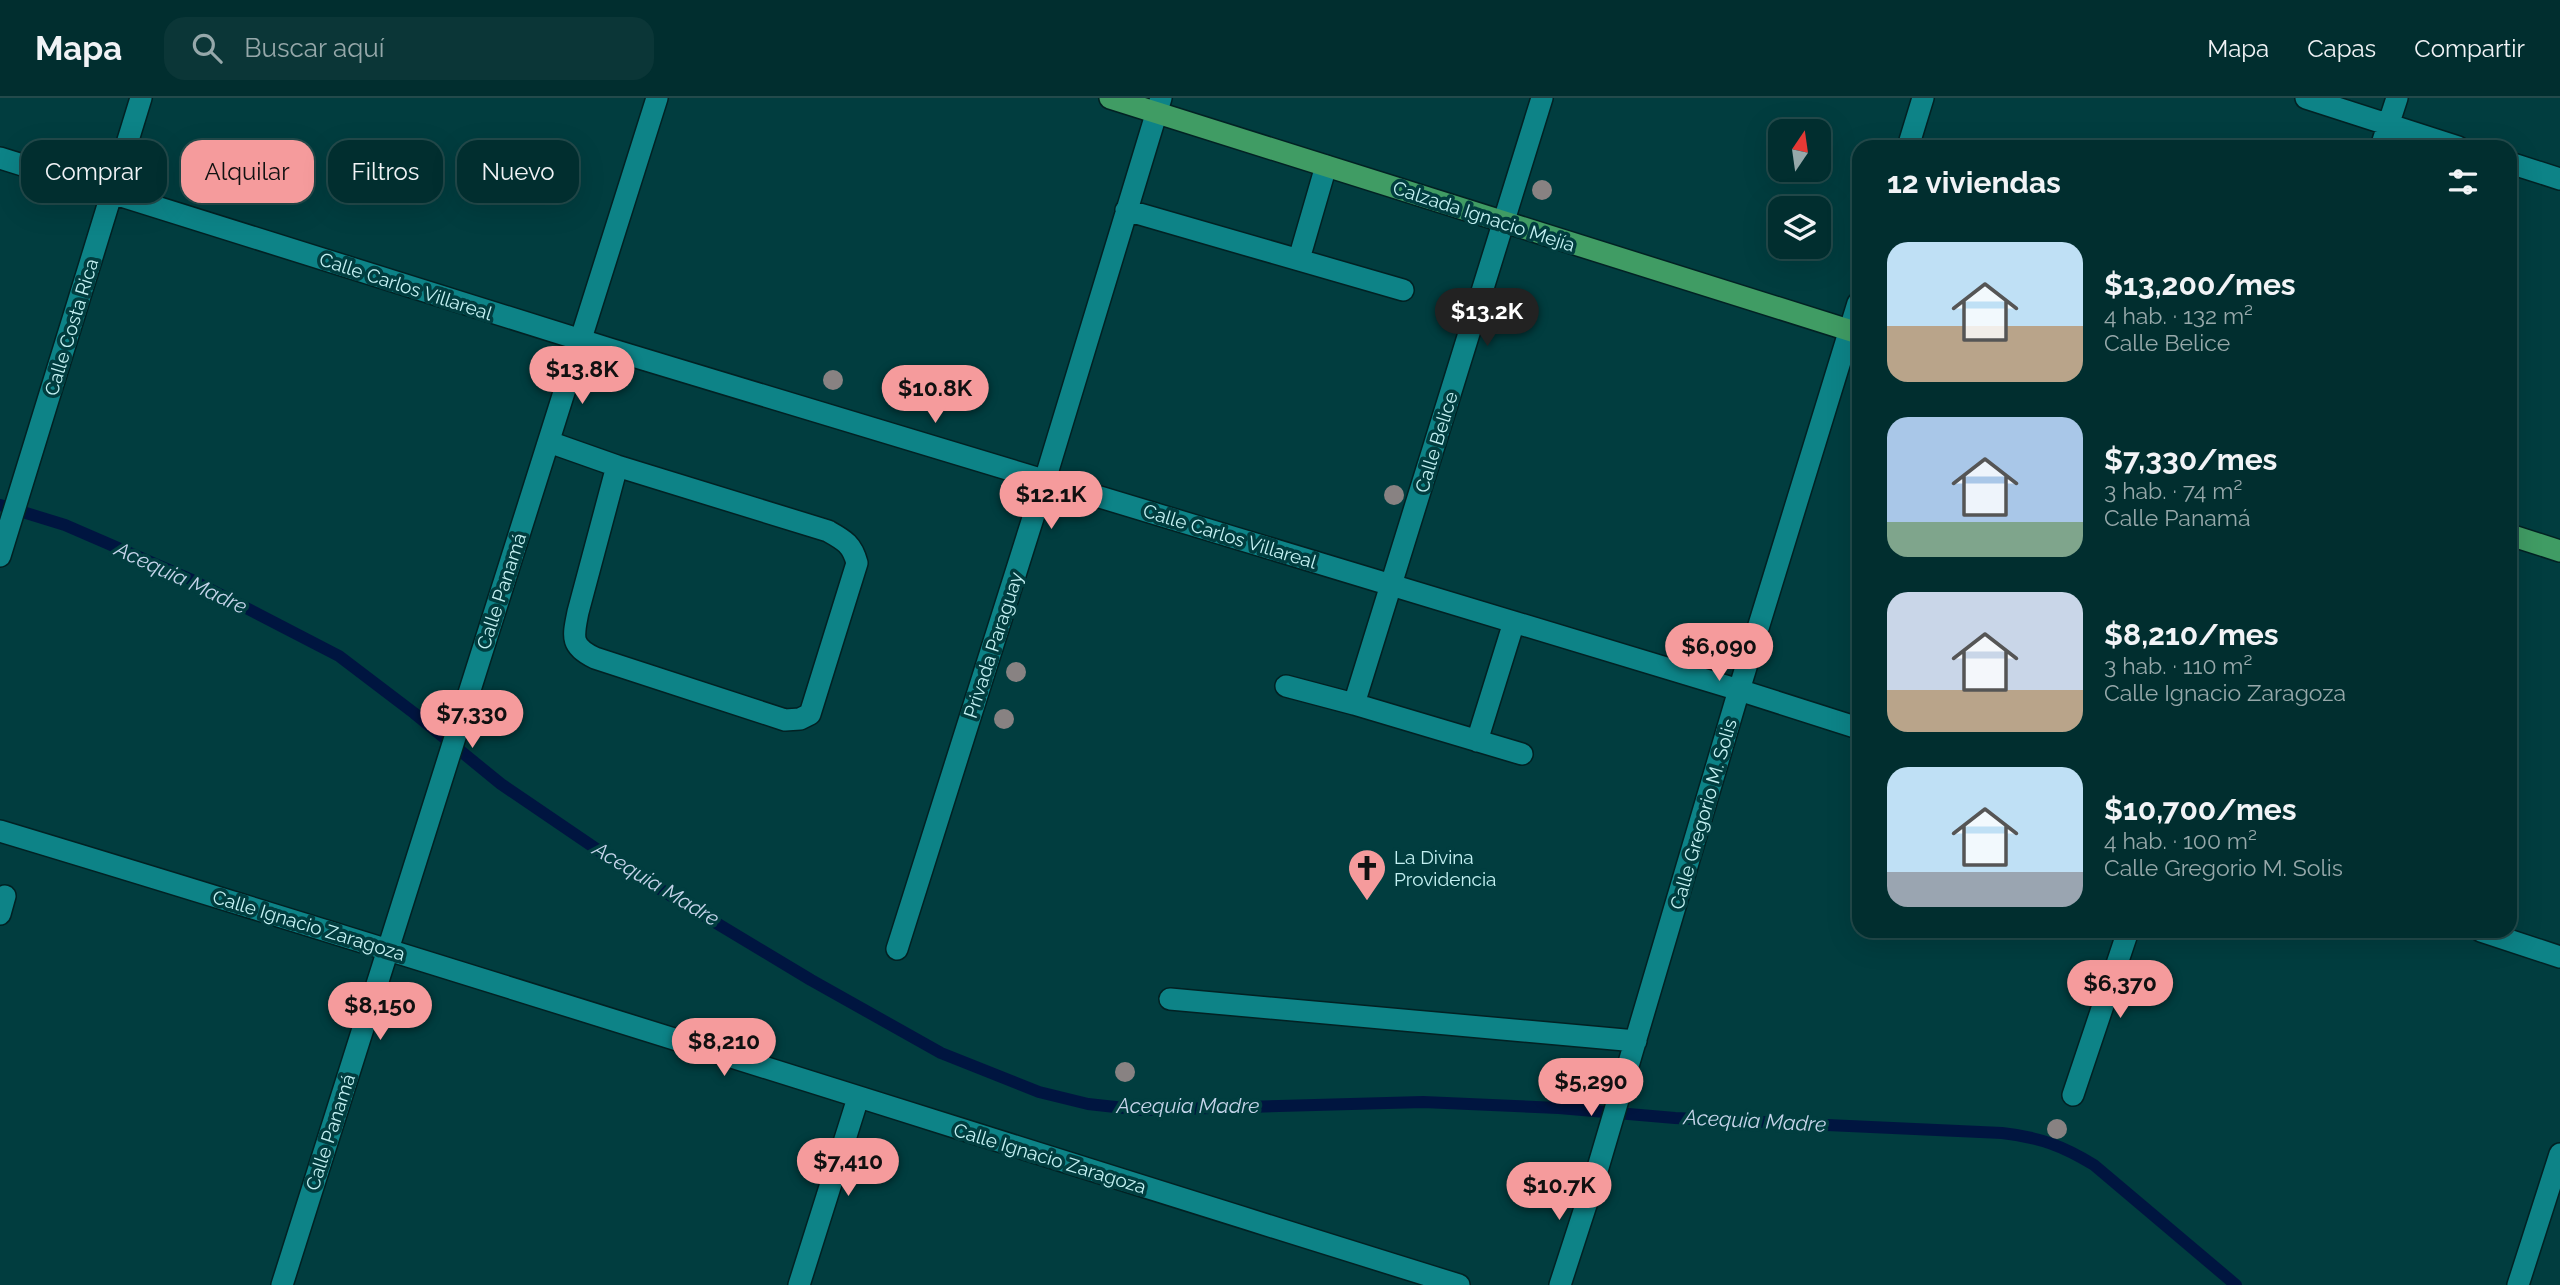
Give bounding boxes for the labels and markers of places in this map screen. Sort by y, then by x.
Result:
pin: $13.2K [1430,288,1544,348]
pin: $13.8K [525,346,639,406]
pin: $10.8K [878,366,992,425]
pin: $12.1K [994,472,1108,531]
pin: $6,090 [1662,624,1776,683]
pin: $7,330 [415,690,529,750]
place label: La Divina Providencia [1394,846,1496,890]
church icon: La Divina Providencia [1346,847,1388,902]
pin: $6,370 [2063,960,2177,1020]
pin: $8,150 [323,982,437,1042]
pin: $8,210 [667,1018,781,1078]
pin: $5,290 [1534,1058,1648,1118]
pin: $7,410 [791,1138,905,1198]
pin: $10.7K [1502,1162,1616,1222]

